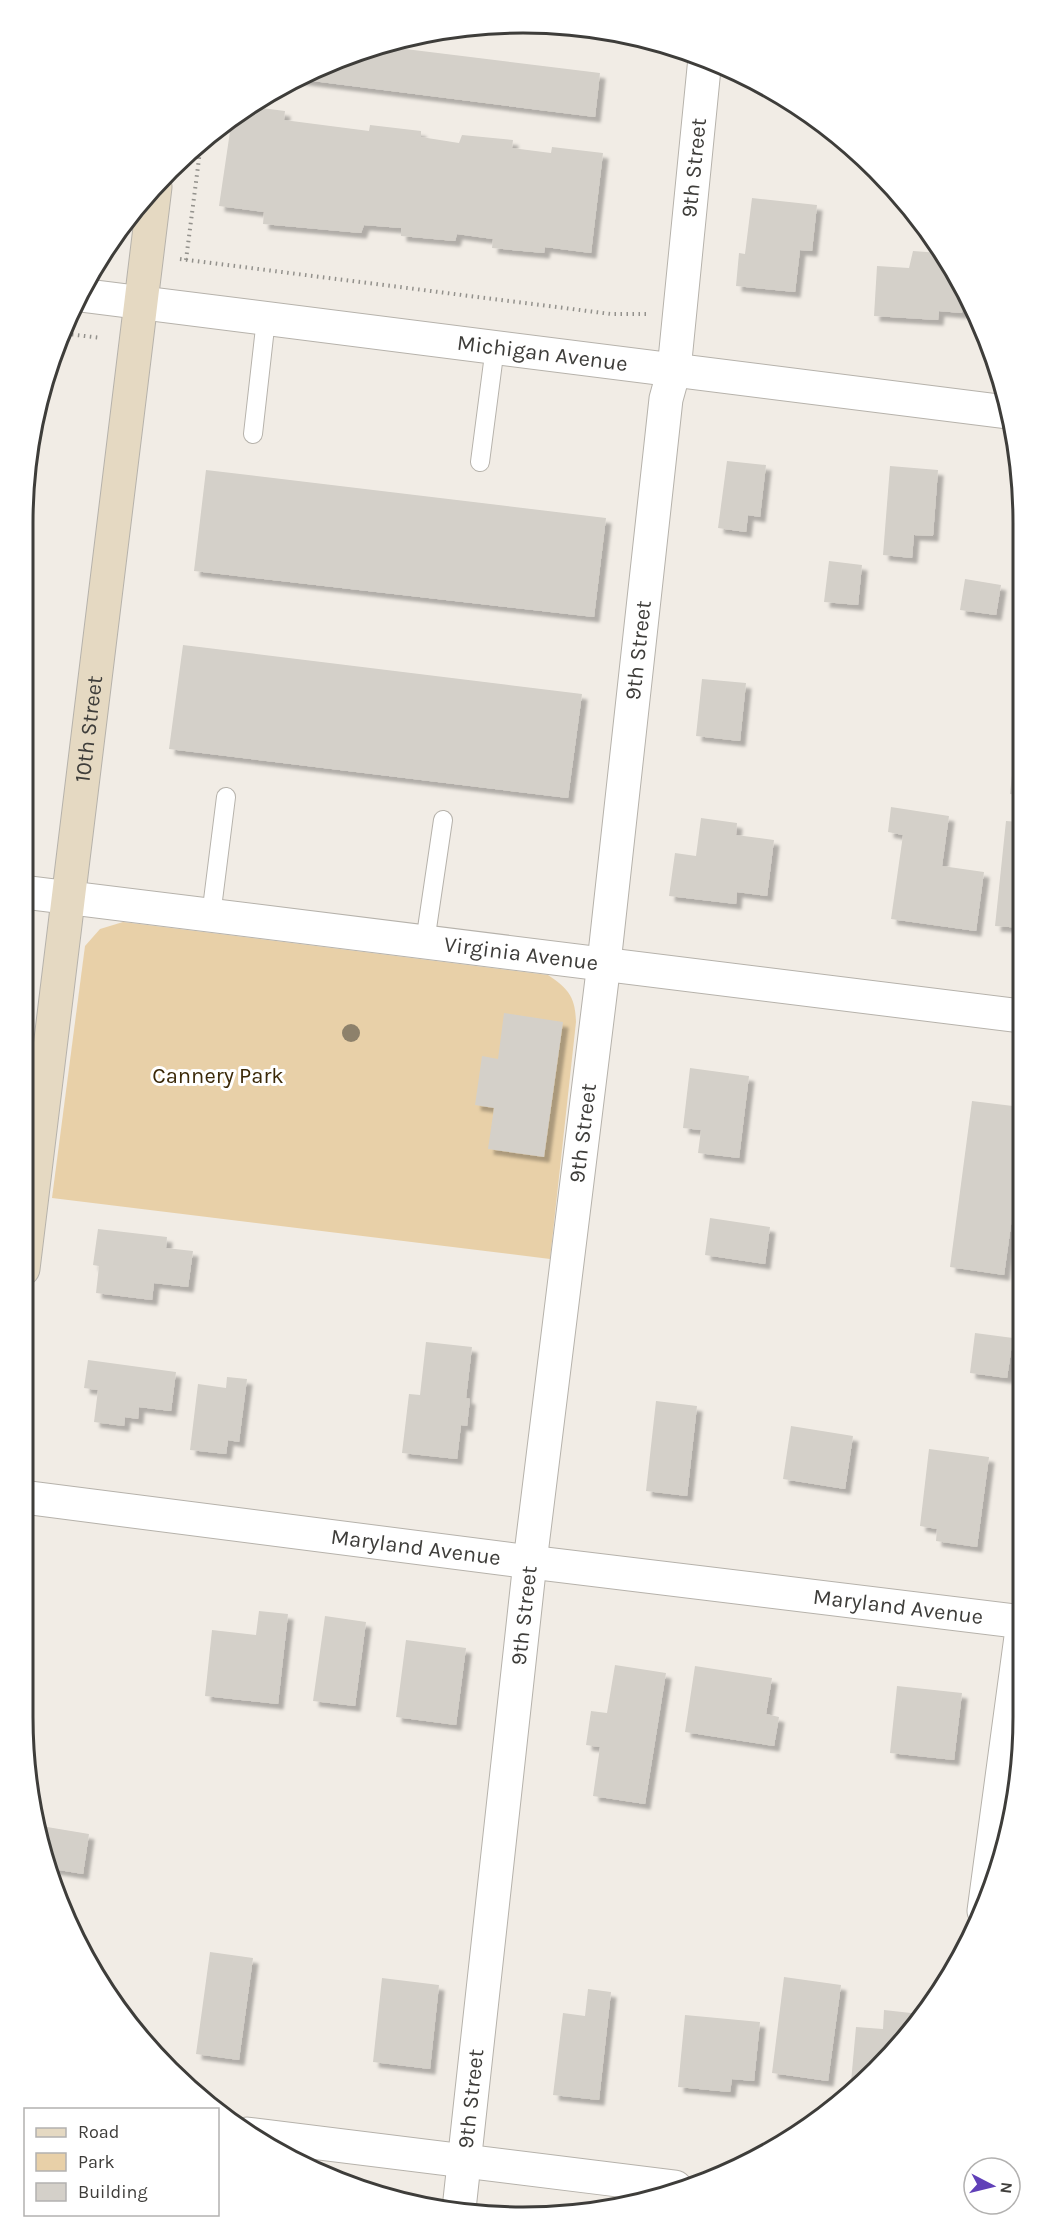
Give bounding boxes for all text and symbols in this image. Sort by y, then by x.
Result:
street label: 9th Street [676,117,712,219]
street label: Michigan Avenue [455,330,629,377]
street label: 9th Street [620,599,657,701]
street label: 10th Street [69,674,108,784]
street label: Virginia Avenue [443,931,600,976]
park label: Cannery Park [152,1063,284,1089]
street label: 9th Street [564,1082,602,1184]
street label: Maryland Avenue [329,1524,502,1571]
street label: 9th Street [506,1564,542,1667]
street label: Maryland Avenue [812,1584,985,1630]
street label: 9th Street [453,2048,489,2150]
legend [24,2108,219,2216]
text: Road [78,2121,119,2143]
text: Park [78,2151,115,2173]
north arrow [962,2156,1022,2216]
text: Building [78,2181,148,2203]
text: N [996,2181,1017,2195]

